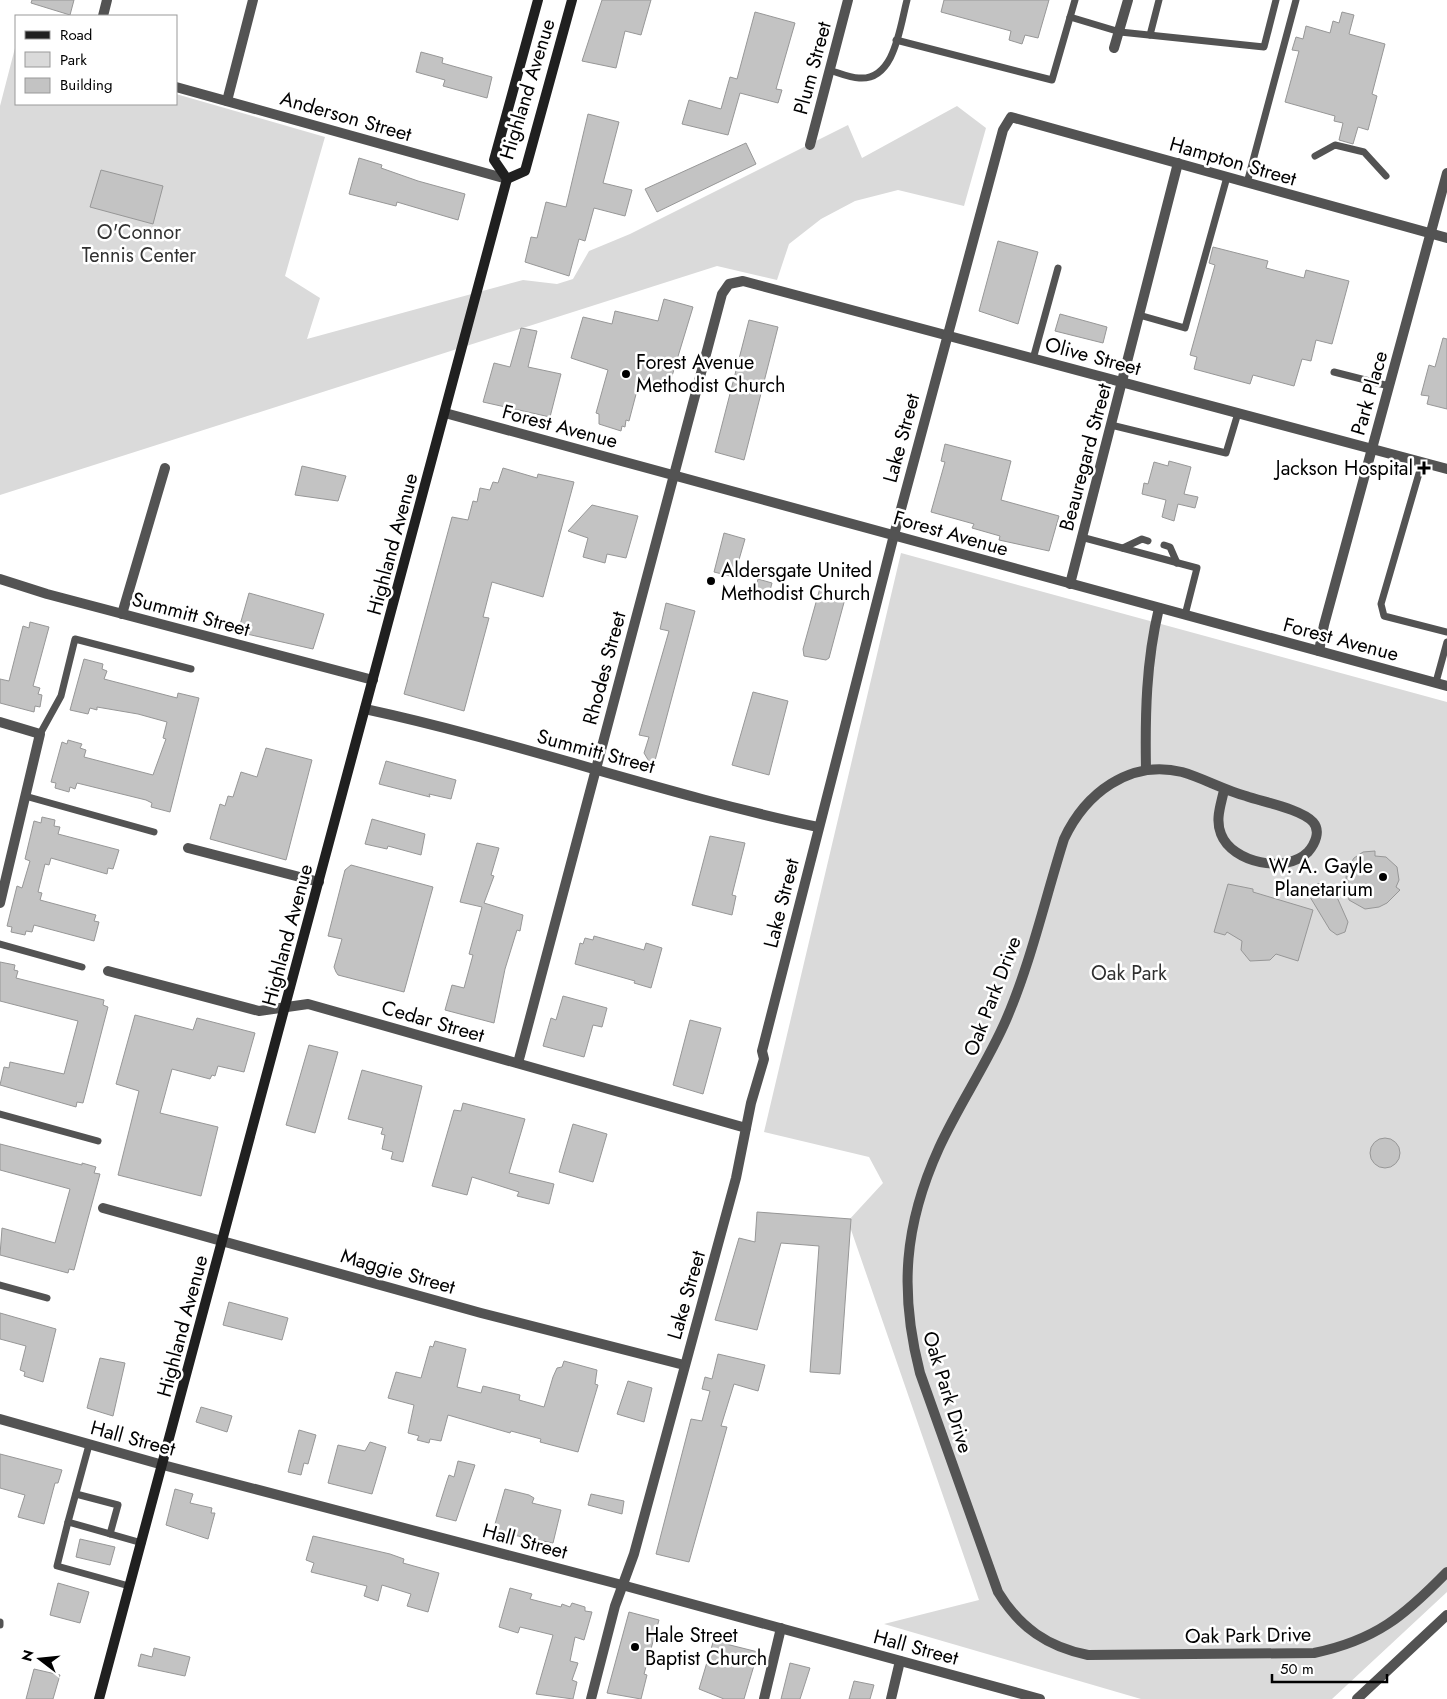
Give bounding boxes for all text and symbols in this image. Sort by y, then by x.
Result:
legend [15,15,178,105]
street label: Highland Avenue [492,15,563,163]
street label: Plum Street [786,18,839,118]
text: Road [60,24,92,46]
text: Park [60,49,87,71]
text: Building [60,74,112,96]
street label: Anderson Street [277,84,415,149]
street label: Hampton Street [1166,130,1300,194]
park label: O'Connor Tennis Center [82,218,196,270]
street label: Olive Street [1042,330,1144,383]
street label: Park Place [1344,347,1395,439]
place label: Forest Avenue Methodist Church [636,348,786,400]
marker: Forest Avenue Methodist Church [620,368,632,380]
street label: Beauregard Street [1052,380,1119,534]
street label: Lake Street [876,390,927,486]
street label: Forest Avenue [499,397,621,456]
place label: Jackson Hospital [1273,454,1413,483]
marker: Jackson Hospital [1417,461,1431,475]
street label: Highland Avenue [360,470,425,618]
street label: Forest Avenue [890,503,1012,564]
place label: Aldersgate United Methodist Church [721,556,872,608]
marker: Aldersgate United Methodist Church [705,575,717,587]
street label: Summitt Street [129,585,253,644]
street label: Rhodes Street [575,608,634,728]
street label: Forest Avenue [1280,610,1402,669]
street label: Summitt Street [534,722,658,781]
place label: W. A. Gayle Planetarium [1269,852,1373,904]
street label: Lake Street [756,855,807,951]
street label: Highland Avenue [255,861,320,1009]
marker: W. A. Gayle Planetarium [1377,871,1389,883]
street label: Oak Park Drive [956,932,1029,1060]
park label: Oak Park [1091,959,1167,988]
street label: Cedar Street [378,993,488,1050]
street label: Maggie Street [337,1241,459,1302]
street label: Lake Street [660,1247,713,1343]
street label: Highland Avenue [150,1252,215,1400]
street label: Oak Park Drive [915,1328,980,1457]
street label: Hall Street [87,1413,179,1464]
street label: Hall Street [479,1516,571,1567]
street label: Oak Park Drive [1185,1620,1311,1651]
place label: Hale Street Baptist Church [645,1621,767,1673]
street label: Hall Street [870,1622,962,1673]
north arrow [15,1634,65,1684]
marker: Hale Street Baptist Church [629,1641,641,1653]
text: N [16,1647,39,1664]
scale bar [1272,1652,1387,1684]
text: 50 m [1280,1658,1314,1680]

